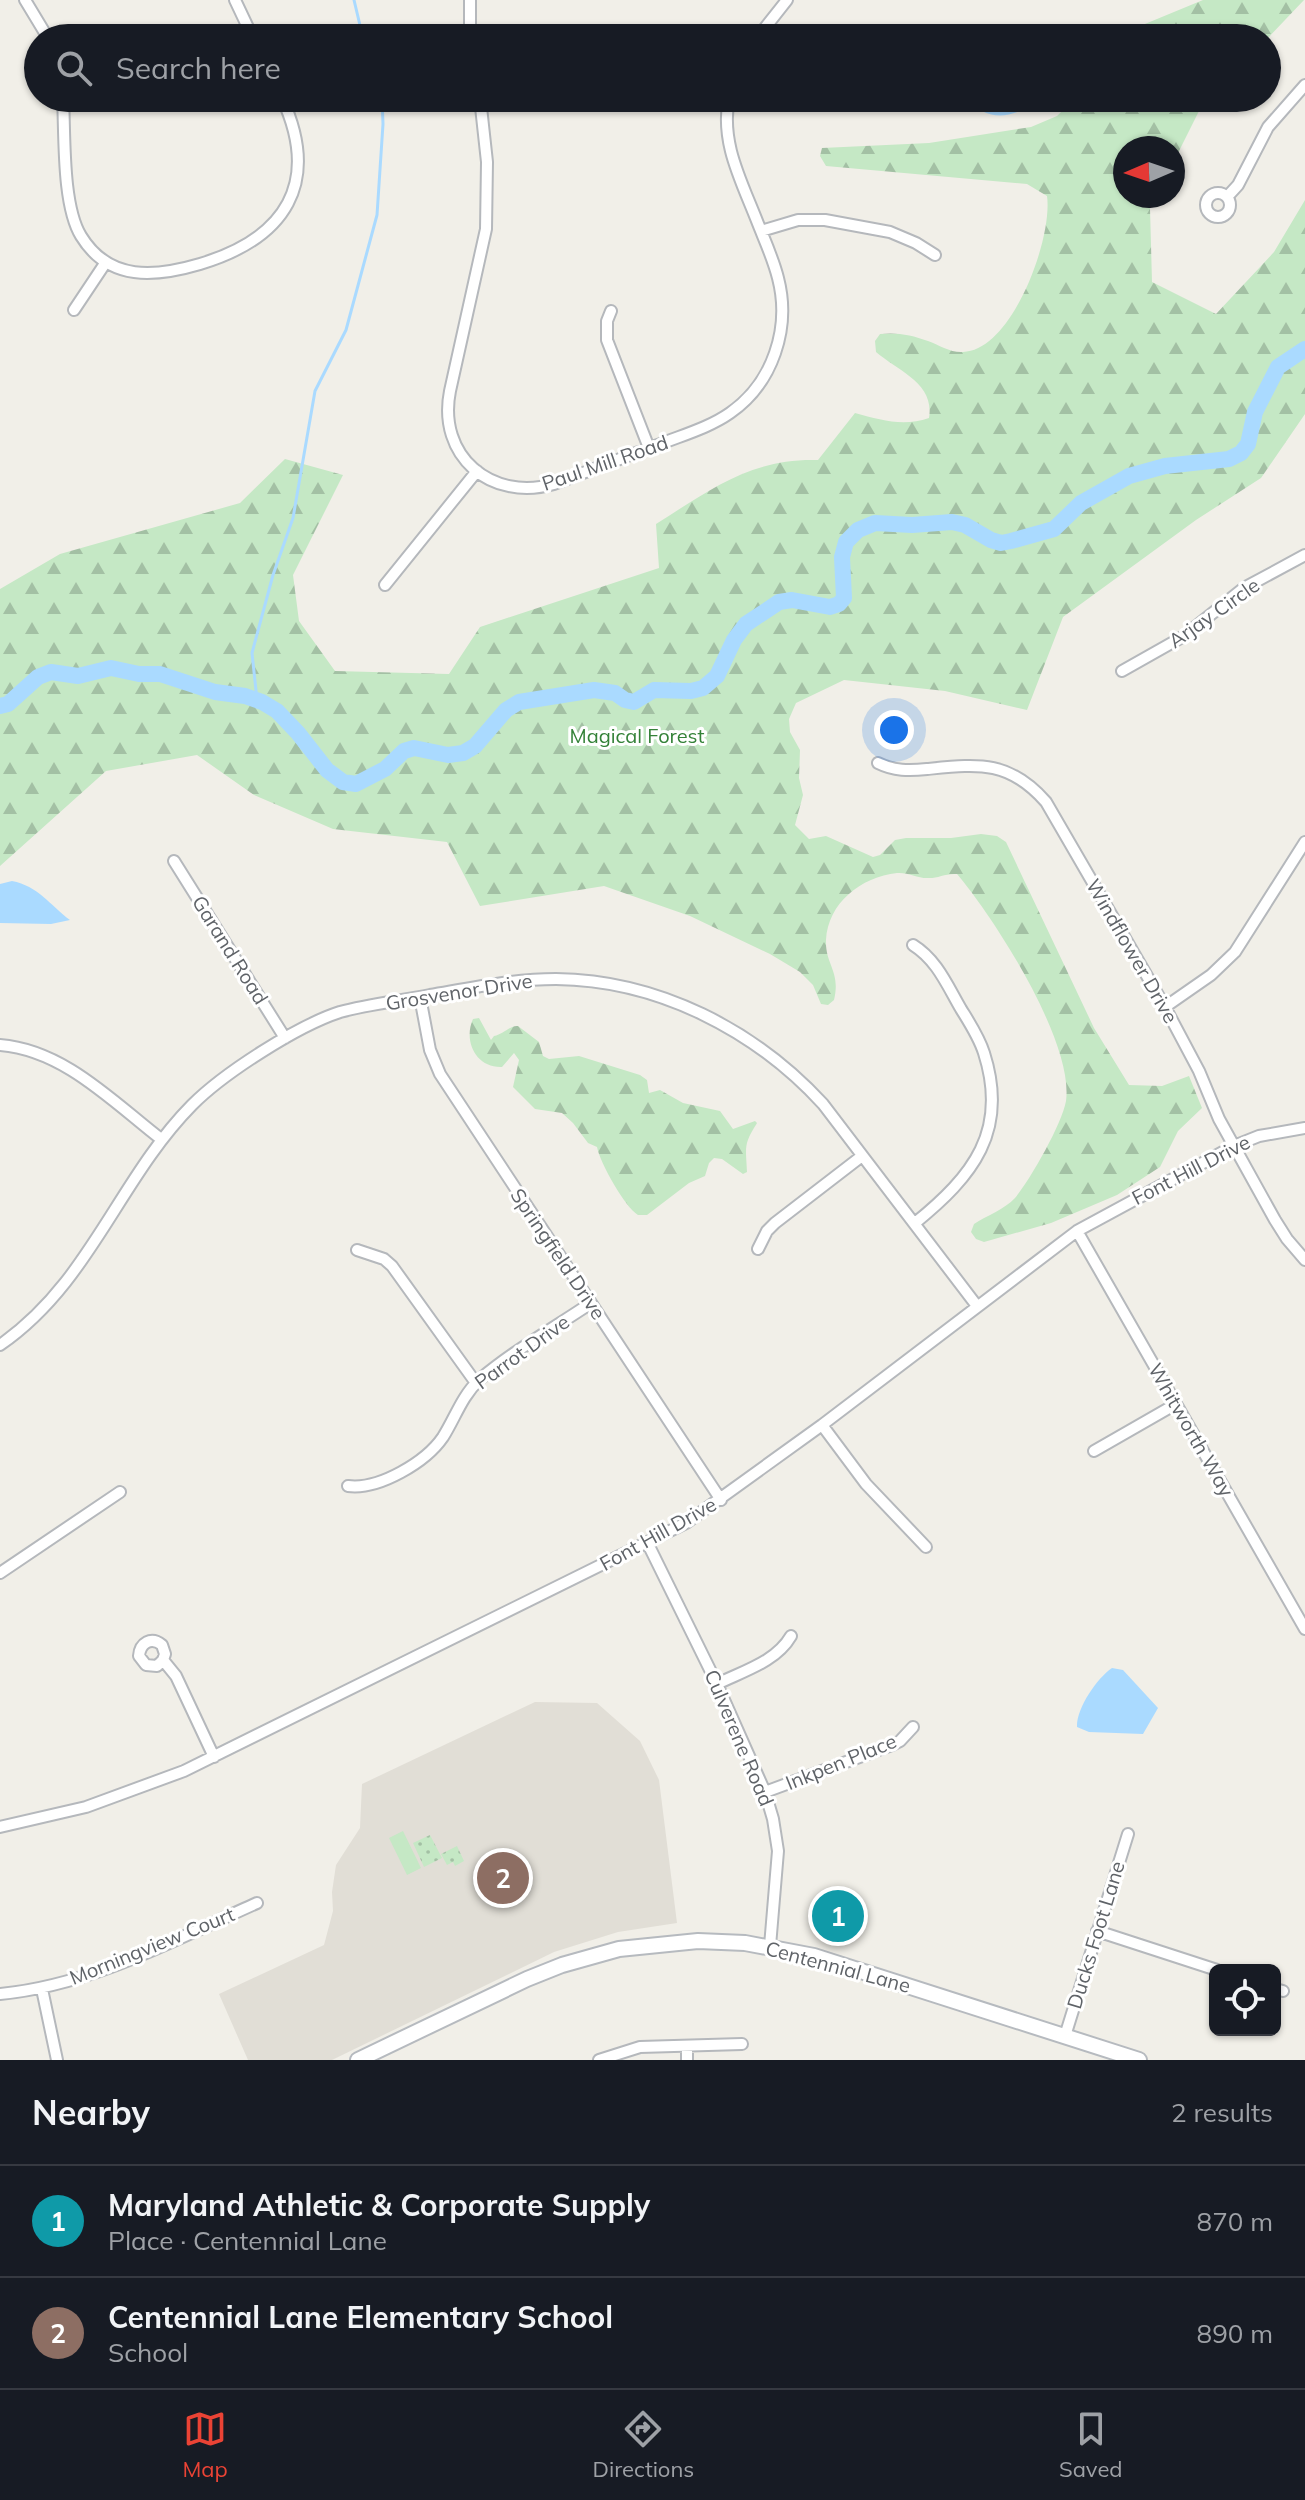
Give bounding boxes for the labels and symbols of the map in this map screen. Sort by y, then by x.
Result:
north arrow [1113,136,1185,208]
street label: Paul Mill Road [538,429,671,496]
street label: Arjay Circle [1163,572,1264,653]
your location [874,710,914,750]
park label: Magical Forest [570,723,704,748]
street label: Windflower Drive [1081,874,1184,1027]
street label: Garand Road [187,891,274,1009]
street label: Grosvenor Drive [384,968,534,1015]
street label: Font Hill Drive [1127,1129,1254,1210]
street label: Springfield Drive [505,1183,612,1324]
street label: Parrot Drive [470,1309,574,1394]
street label: Whitworth Way [1143,1359,1240,1501]
street label: Font Hill Drive [595,1491,720,1576]
street label: Culverene Road [699,1666,779,1810]
street label: Inkpen Place [782,1728,900,1795]
pin: 2 [477,1848,529,1908]
street label: Ducks Foot Lane [1061,1858,1130,2012]
pin: 1 [812,1886,864,1946]
street label: Morningview Court [66,1901,238,1990]
street label: Centennial Lane [763,1935,913,1998]

